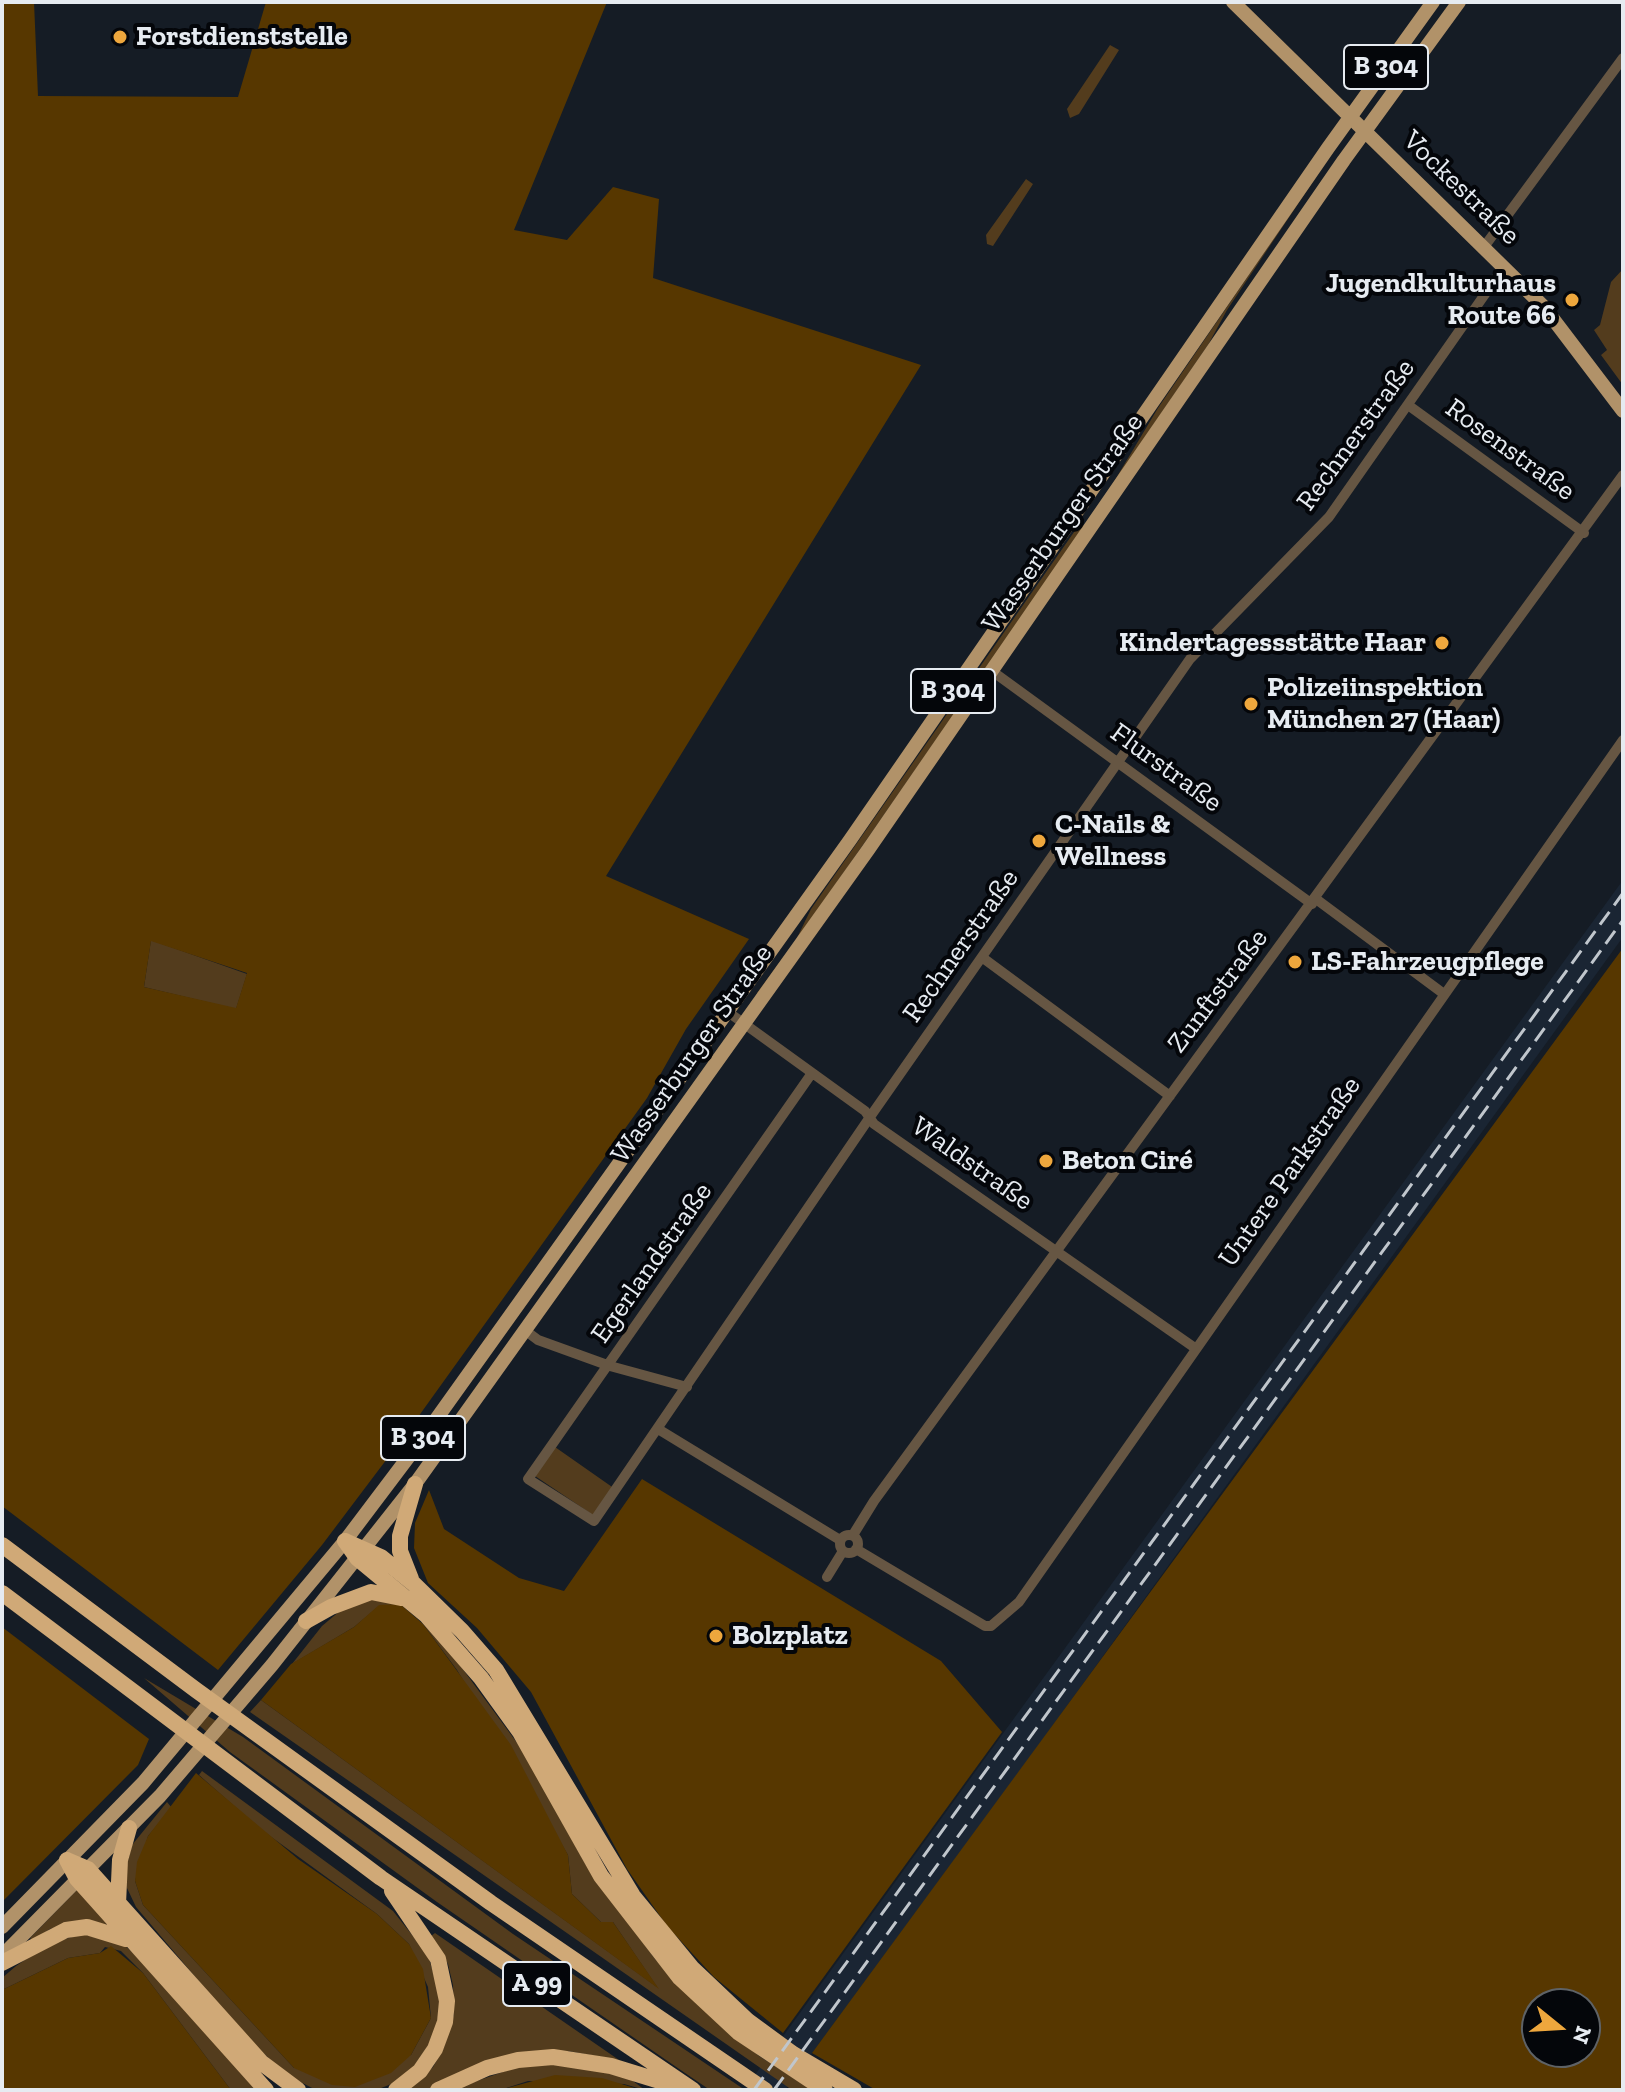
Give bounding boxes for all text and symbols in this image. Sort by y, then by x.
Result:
place label: Forstdienststelle [136,20,348,54]
marker: Forstdienststelle [111,28,129,46]
road number: B 304 [1344,45,1428,89]
street label: Vockestraße [1395,124,1527,252]
place label: Jugendkulturhaus Route 66 [1325,267,1556,333]
marker: Jugendkulturhaus Route 66 [1563,291,1581,309]
street label: Rechnerstraße [1290,353,1422,517]
street label: Rosenstraße [1439,392,1581,508]
street label: Wasserburger Straße [975,407,1151,639]
place label: Kindertagessstätte Haar [1119,626,1426,660]
marker: Kindertagessstätte Haar [1433,634,1451,652]
road number: B 304 [911,669,995,713]
place label: Polizeiinspektion München 27 (Haar) [1267,671,1500,737]
marker: Polizeiinspektion München 27 (Haar) [1242,695,1260,713]
street label: Flurstraße [1104,716,1228,820]
place label: C-Nails & Wellness [1055,808,1170,874]
marker: C-Nails & Wellness [1030,832,1048,850]
street label: Rechnerstraße [896,863,1026,1029]
street label: Zunftstraße [1161,922,1275,1060]
street label: Wasserburger Straße [604,938,780,1170]
place label: LS-Fahrzeugpflege [1311,945,1544,979]
marker: LS-Fahrzeugpflege [1286,953,1304,971]
street label: Untere Parkstraße [1212,1070,1368,1274]
street label: Waldstraße [905,1110,1039,1218]
place label: Beton Ciré [1062,1144,1193,1178]
marker: Beton Ciré [1037,1152,1055,1170]
street label: Egerlandstraße [584,1176,720,1350]
road number: B 304 [381,1416,465,1460]
place label: Bolzplatz [732,1619,848,1653]
marker: Bolzplatz [707,1627,725,1645]
road number: A 99 [503,1962,571,2006]
north arrow [1521,1988,1601,2068]
text: N [1567,2023,1598,2047]

